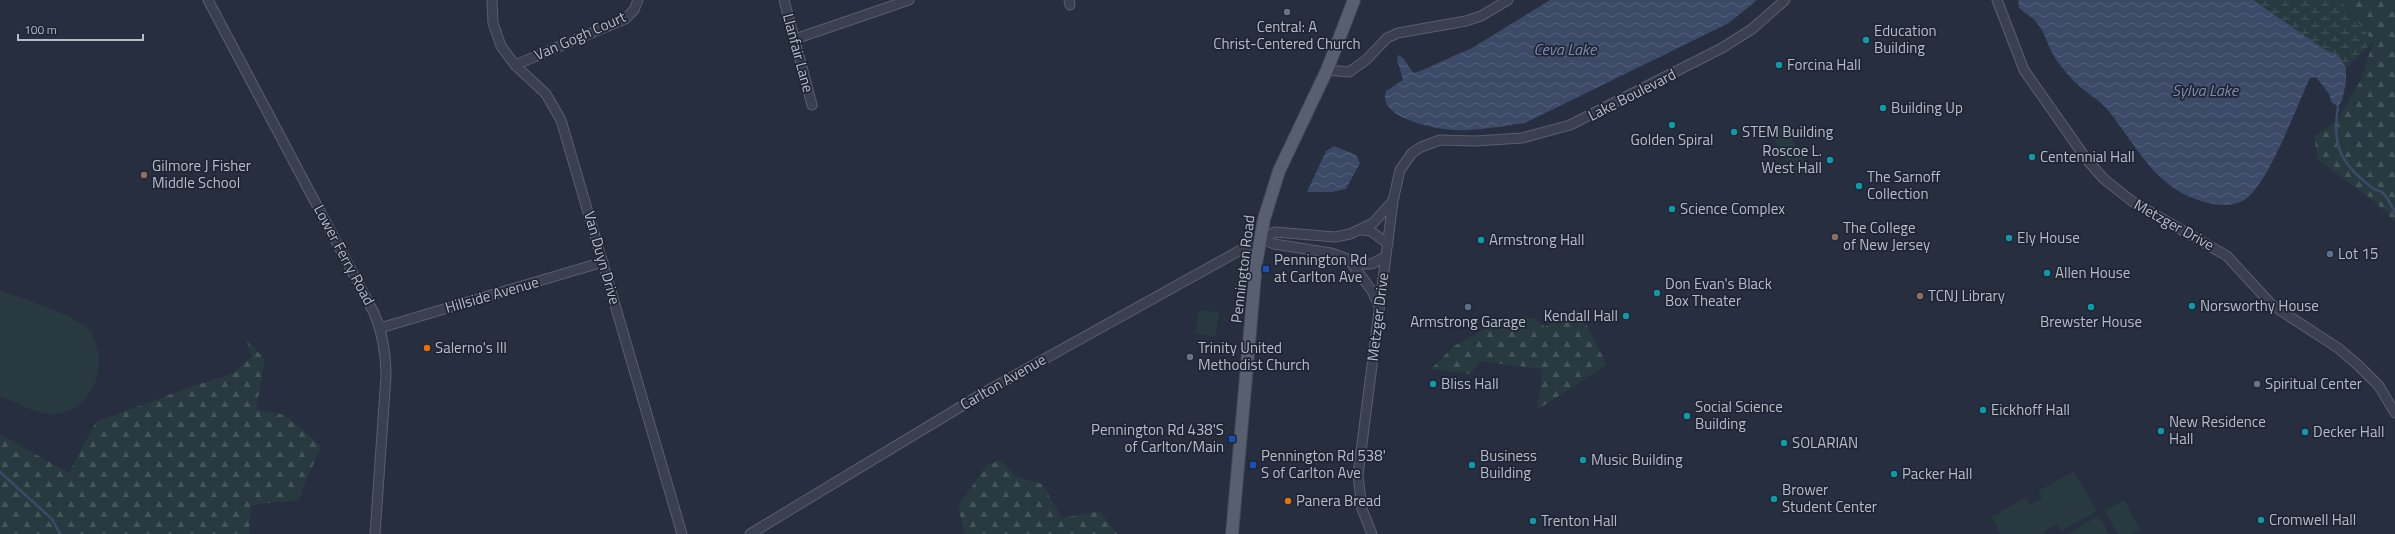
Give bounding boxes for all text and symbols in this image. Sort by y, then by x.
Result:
street label: Van Gogh Court [530,5,630,66]
marker: Central: A Christ-Centered Church [1282,7,1292,17]
street label: Llanfair Lane [777,11,820,95]
place label: Central: A Christ-Centered Church [1213,15,1361,55]
scale bar [18,16,143,42]
place label: Education Building [1874,19,1937,59]
text: 100 m [24,20,57,39]
marker: Education Building [1861,35,1871,45]
water label: Ceva Lake [1534,37,1598,61]
place label: Forcina Hall [1787,53,1861,76]
marker: Forcina Hall [1774,60,1784,70]
street label: Lake Boulevard [1584,62,1680,127]
water label: Sylva Lake [2172,78,2240,102]
place label: Building Up [1891,96,1963,119]
marker: Building Up [1878,103,1888,113]
marker: Golden Spiral [1667,120,1677,130]
place label: STEM Building [1742,120,1833,143]
marker: STEM Building [1729,127,1739,137]
place label: Golden Spiral [1631,128,1713,151]
place label: Roscoe L. West Hall [1761,139,1822,179]
place label: Centennial Hall [2040,145,2135,168]
marker: Centennial Hall [2027,152,2037,162]
place label: Gilmore J Fisher Middle School [152,154,251,194]
marker: Roscoe L. West Hall [1825,155,1835,165]
place label: The Sarnoff Collection [1867,165,1941,205]
marker: Gilmore J Fisher Middle School [139,170,149,180]
marker: The Sarnoff Collection [1854,181,1864,191]
street label: Metzger Drive [2130,193,2219,256]
place label: Science Complex [1680,197,1785,220]
street label: Lower Ferry Road [308,200,381,309]
marker: Science Complex [1667,204,1677,214]
street label: Van Duyn Drive [578,208,627,307]
street label: Pennington Road [1224,214,1261,324]
place label: The College of New Jersey [1843,216,1930,256]
place label: Ely House [2017,226,2080,249]
place label: Armstrong Hall [1489,228,1585,251]
marker: The College of New Jersey [1830,232,1840,242]
marker: Ely House [2004,233,2014,243]
marker: Armstrong Hall [1476,235,1486,245]
place label: Lot 15 [2338,242,2378,265]
place label: Pennington Rd at Carlton Ave [1274,248,1367,288]
marker: Lot 15 [2325,249,2335,259]
place label: Allen House [2055,261,2130,284]
marker: Pennington Rd at Carlton Ave [1261,264,1271,274]
marker: Allen House [2042,268,2052,278]
street label: Hillside Avenue [442,270,541,319]
street label: Metzger Drive [1361,272,1394,362]
place label: Don Evan's Black Box Theater [1665,272,1772,312]
place label: TCNJ Library [1928,284,2005,307]
marker: Don Evan's Black Box Theater [1652,288,1662,298]
marker: TCNJ Library [1915,291,1925,301]
place label: Norsworthy House [2200,294,2319,317]
marker: Norsworthy House [2187,301,2197,311]
marker: Armstrong Garage [1463,302,1473,312]
marker: Brewster House [2086,302,2096,312]
place label: Kendall Hall [1544,304,1618,327]
place label: Armstrong Garage [1410,310,1526,333]
place label: Brewster House [2040,310,2142,333]
marker: Kendall Hall [1621,311,1631,321]
place label: Salerno's III [435,336,507,359]
place label: Trinity United Methodist Church [1198,336,1310,376]
marker: Salerno's III [422,343,432,353]
street label: Carlton Avenue [956,348,1050,415]
marker: Trinity United Methodist Church [1185,352,1195,362]
place label: Bliss Hall [1441,372,1499,395]
place label: Spiritual Center [2265,372,2362,395]
marker: Bliss Hall [1428,379,1438,389]
marker: Spiritual Center [2252,379,2262,389]
place label: Social Science Building [1695,395,1783,435]
place label: Eickhoff Hall [1991,398,2070,421]
marker: Eickhoff Hall [1978,405,1988,415]
place label: New Residence Hall [2169,410,2266,450]
marker: Social Science Building [1682,411,1692,421]
place label: Pennington Rd 438'S of Carlton/Main [1091,418,1224,458]
place label: Decker Hall [2313,420,2384,443]
marker: New Residence Hall [2156,426,2166,436]
marker: Decker Hall [2300,427,2310,437]
place label: SOLARIAN [1792,431,1858,454]
marker: Pennington Rd 438'S of Carlton/Main [1227,434,1237,444]
marker: SOLARIAN [1779,438,1789,448]
place label: Pennington Rd 538' S of Carlton Ave [1261,444,1386,484]
place label: Business Building [1480,444,1537,484]
place label: Music Building [1591,448,1683,471]
marker: Music Building [1578,455,1588,465]
marker: Pennington Rd 538' S of Carlton Ave [1248,460,1258,470]
marker: Business Building [1467,460,1477,470]
place label: Packer Hall [1902,462,1973,485]
marker: Packer Hall [1889,469,1899,479]
place label: Brower Student Center [1782,478,1877,518]
place label: Panera Bread [1296,489,1381,512]
marker: Brower Student Center [1769,494,1779,504]
marker: Panera Bread [1283,496,1293,506]
place label: Cromwell Hall [2269,508,2356,531]
place label: Trenton Hall [1541,509,1617,532]
marker: Cromwell Hall [2256,515,2266,525]
marker: Trenton Hall [1528,516,1538,526]

